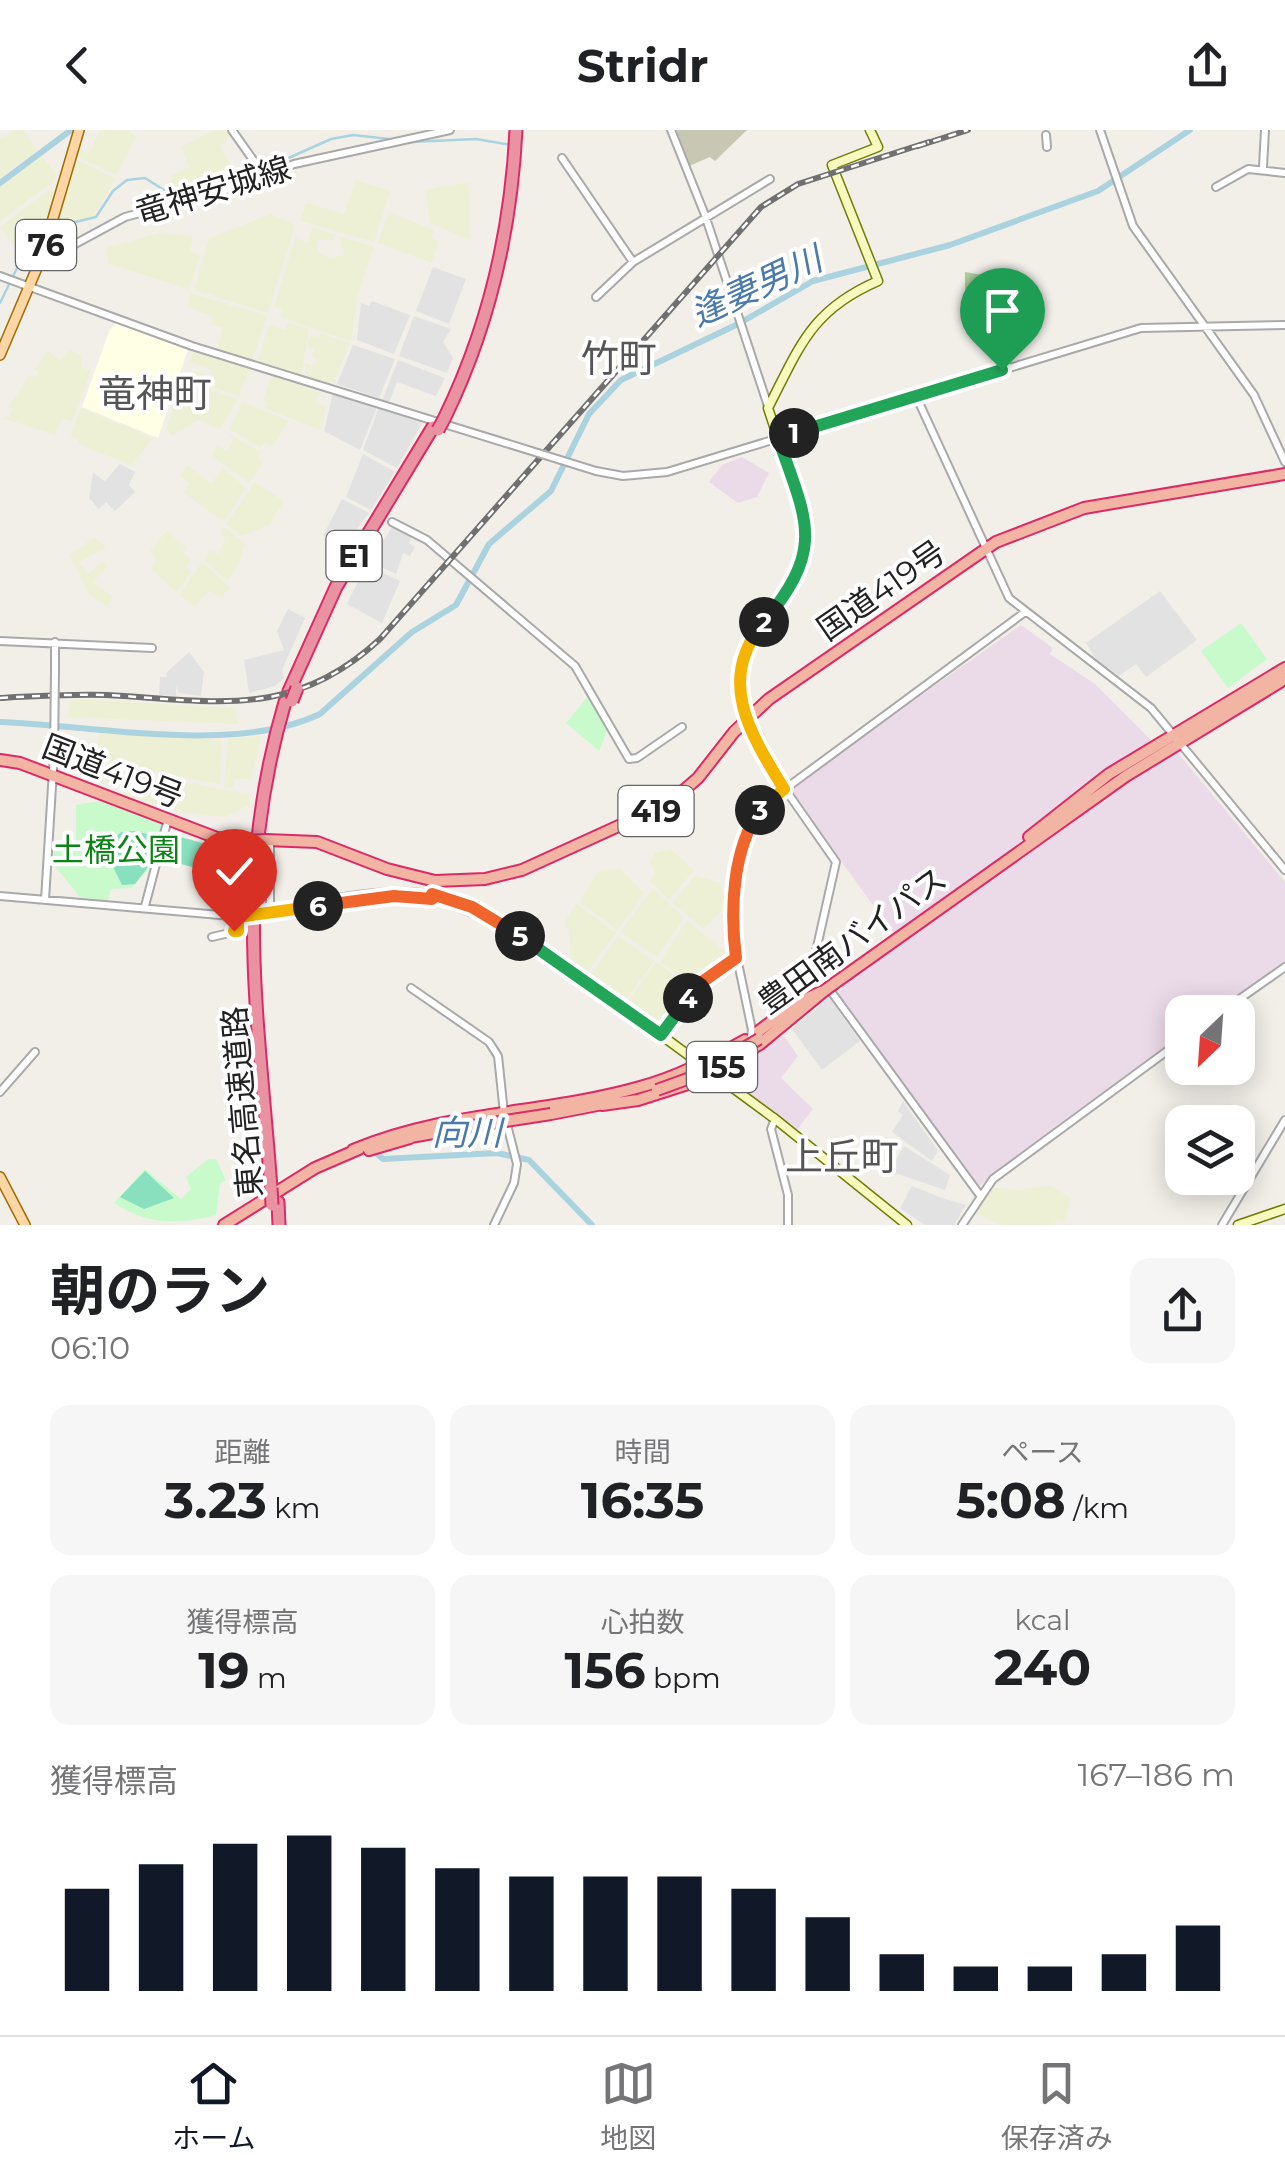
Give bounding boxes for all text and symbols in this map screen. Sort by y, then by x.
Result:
icon: back [50,38,105,93]
text: Stridr [577,38,708,93]
icon: share [1180,38,1235,93]
street label: 竜神安城線 [131,148,295,232]
road number: 76 [16,220,76,270]
water label: 逢妻男川 [683,235,832,335]
pin [960,268,1045,371]
icon: arrive [975,283,1030,338]
district label: 竹町 [581,335,657,382]
district label: 竜神町 [98,370,212,417]
pin: 1 [769,408,819,458]
text: 1 [789,416,799,450]
road number: E1 [326,531,382,581]
street label: 国道419号 [809,532,953,648]
pin: 2 [739,597,789,647]
text: 2 [756,605,772,639]
street label: 国道419号 [37,726,189,816]
pin: 3 [735,785,785,835]
road number: 419 [618,786,694,836]
text: 3 [752,793,768,827]
pin [192,829,277,932]
park label: 土橋公園 [52,830,180,869]
icon: check [207,844,262,899]
street label: 豊田南バイパス [750,859,954,1021]
pin: 6 [293,881,343,931]
text: 6 [309,889,327,923]
pin: 5 [495,911,545,961]
text: 5 [512,919,528,953]
pin: 4 [663,973,713,1023]
text: 4 [678,981,698,1015]
north arrow [1165,995,1255,1085]
map controls [1165,995,1255,1195]
street label: 東名高速道路 [214,1005,270,1199]
road number: 155 [687,1042,757,1092]
button: layers [1165,1105,1255,1195]
water label: 向川 [432,1111,506,1154]
district label: 上丘町 [785,1133,899,1180]
text: 朝のラン [50,1257,270,1324]
button: share [1130,1258,1235,1363]
text: 06:10 [50,1328,130,1367]
text: 距離 [214,1435,271,1469]
text: 時間 [614,1435,671,1469]
text: ペース [1001,1435,1084,1469]
text: 3.23 [165,1470,267,1531]
text: 16:35 [581,1470,704,1531]
text: 5:08 [956,1470,1066,1531]
text: km [267,1491,320,1525]
text: /km [1066,1491,1129,1525]
text: kcal [1015,1603,1070,1637]
text: 獲得標高 [186,1605,299,1639]
text: 心拍数 [600,1605,685,1639]
text: 240 [994,1637,1091,1698]
text: 19 [198,1640,250,1701]
text: 156 [564,1640,646,1701]
text: m [250,1661,287,1695]
text: bpm [646,1661,721,1695]
text: 167–186 m [1078,1755,1235,1794]
text: 獲得標高 [50,1761,178,1800]
tab: ホーム [172,2056,255,2156]
tab: 地図 [600,2056,656,2156]
tab: 保存済み [1001,2056,1113,2156]

